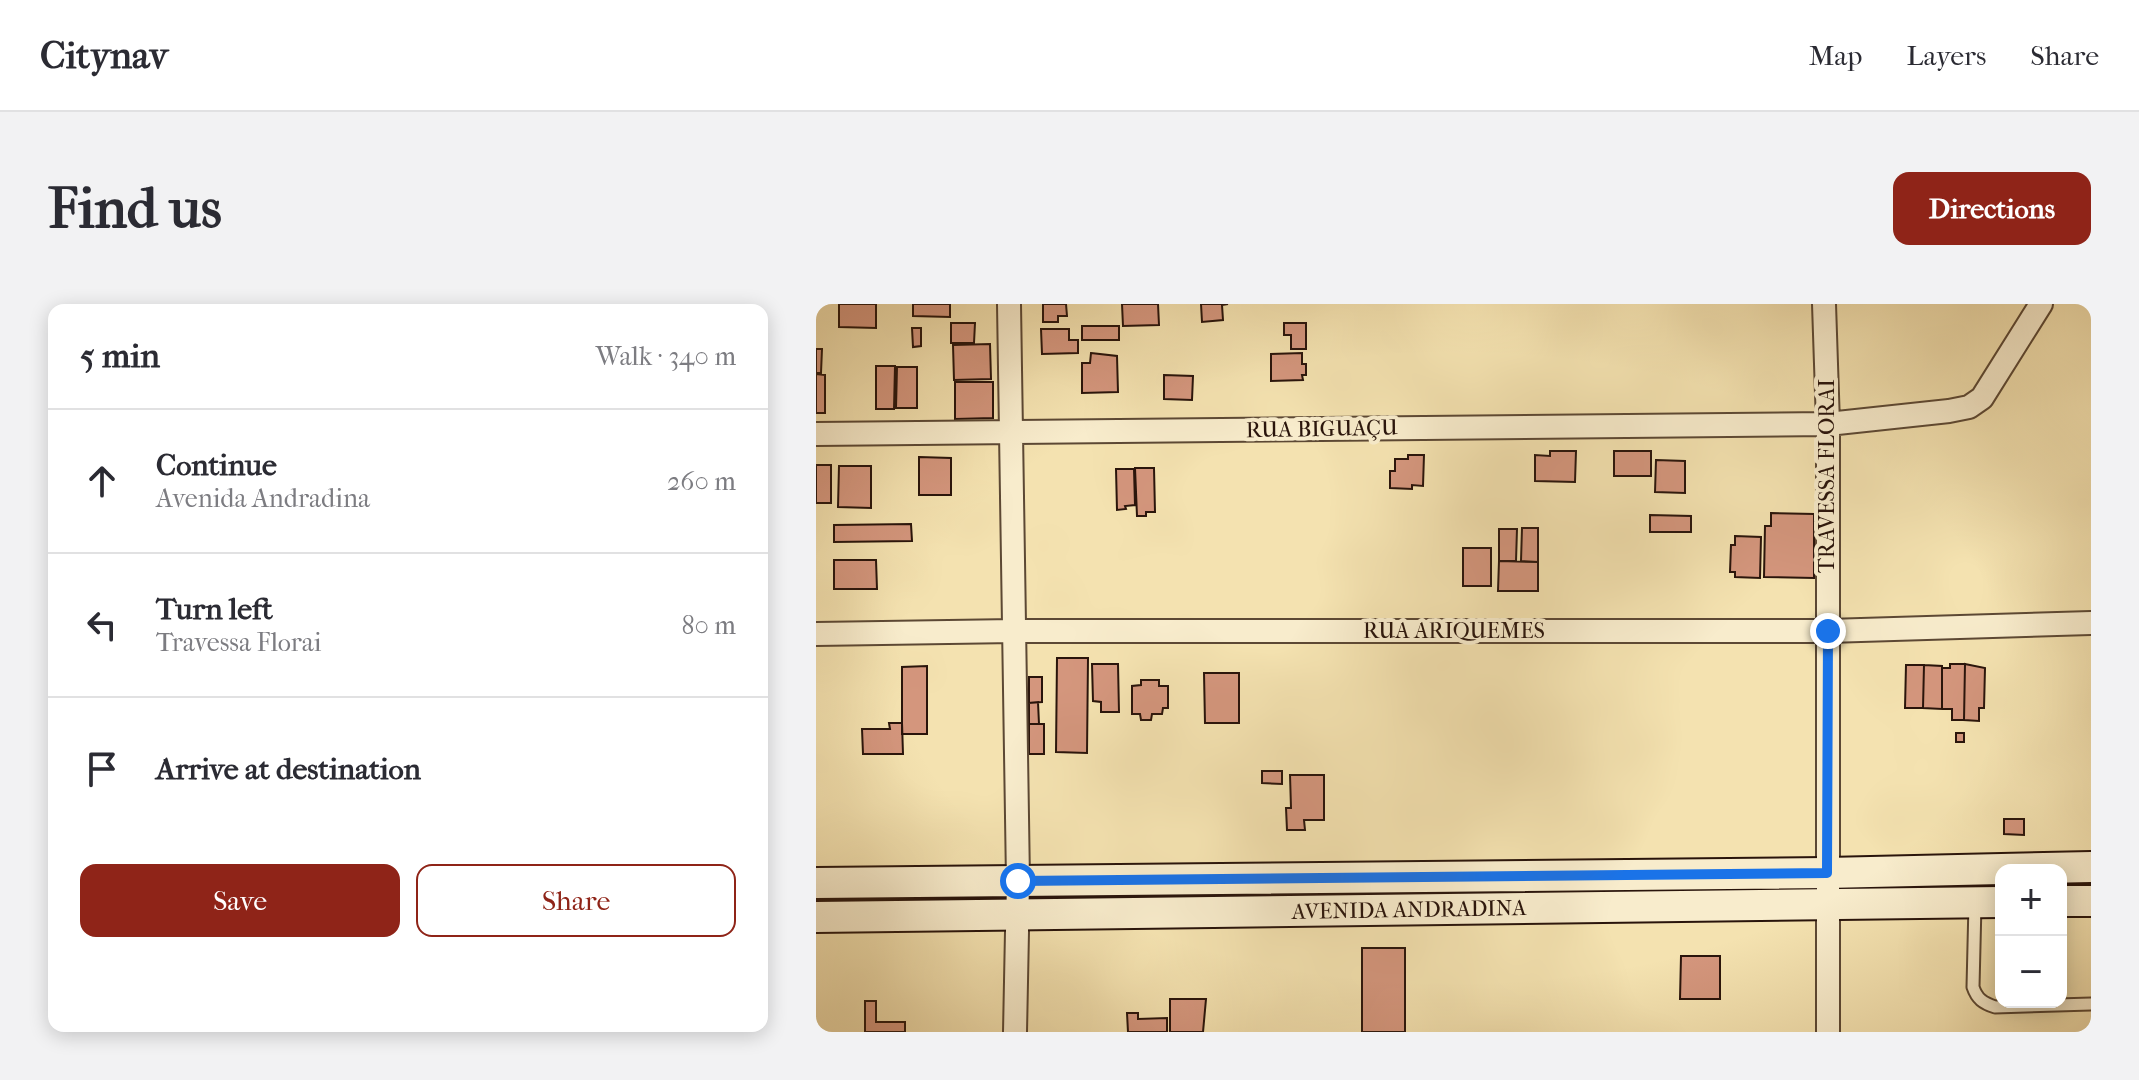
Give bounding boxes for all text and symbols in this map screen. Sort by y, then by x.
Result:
text: Citynav [40,33,168,78]
text: Map [1809,39,1862,72]
text: Layers [1906,39,1986,72]
text: Share [2030,39,2099,72]
button: Directions [1893,172,2091,245]
text: Find us [48,176,222,241]
text: 5 min [80,336,160,376]
text: Walk · 340 m [596,341,736,372]
street label: TRAVESSA FLORAI [1814,378,1840,573]
street label: RUA BIGUAÇU [1246,415,1398,443]
text: Continue [156,448,277,483]
icon: ahead [80,459,124,503]
text: 260 m [667,466,736,497]
text: Avenida Andradina [156,483,370,514]
text: Turn left [156,592,273,627]
icon: left [80,603,124,647]
text: 80 m [681,610,736,641]
route end [1810,613,1846,649]
street label: RUA ARIQUEMES [1363,618,1545,644]
text: Travessa Florai [156,627,321,658]
icon: arrive [80,747,124,791]
text: Arrive at destination [156,752,421,787]
route start [1000,863,1036,899]
button: Save [80,864,400,937]
button: Share [416,864,736,937]
map controls [1995,864,2067,1008]
button: + [1995,864,2067,936]
street label: AVENIDA ANDRADINA [1290,895,1527,925]
button: − [1995,936,2067,1008]

